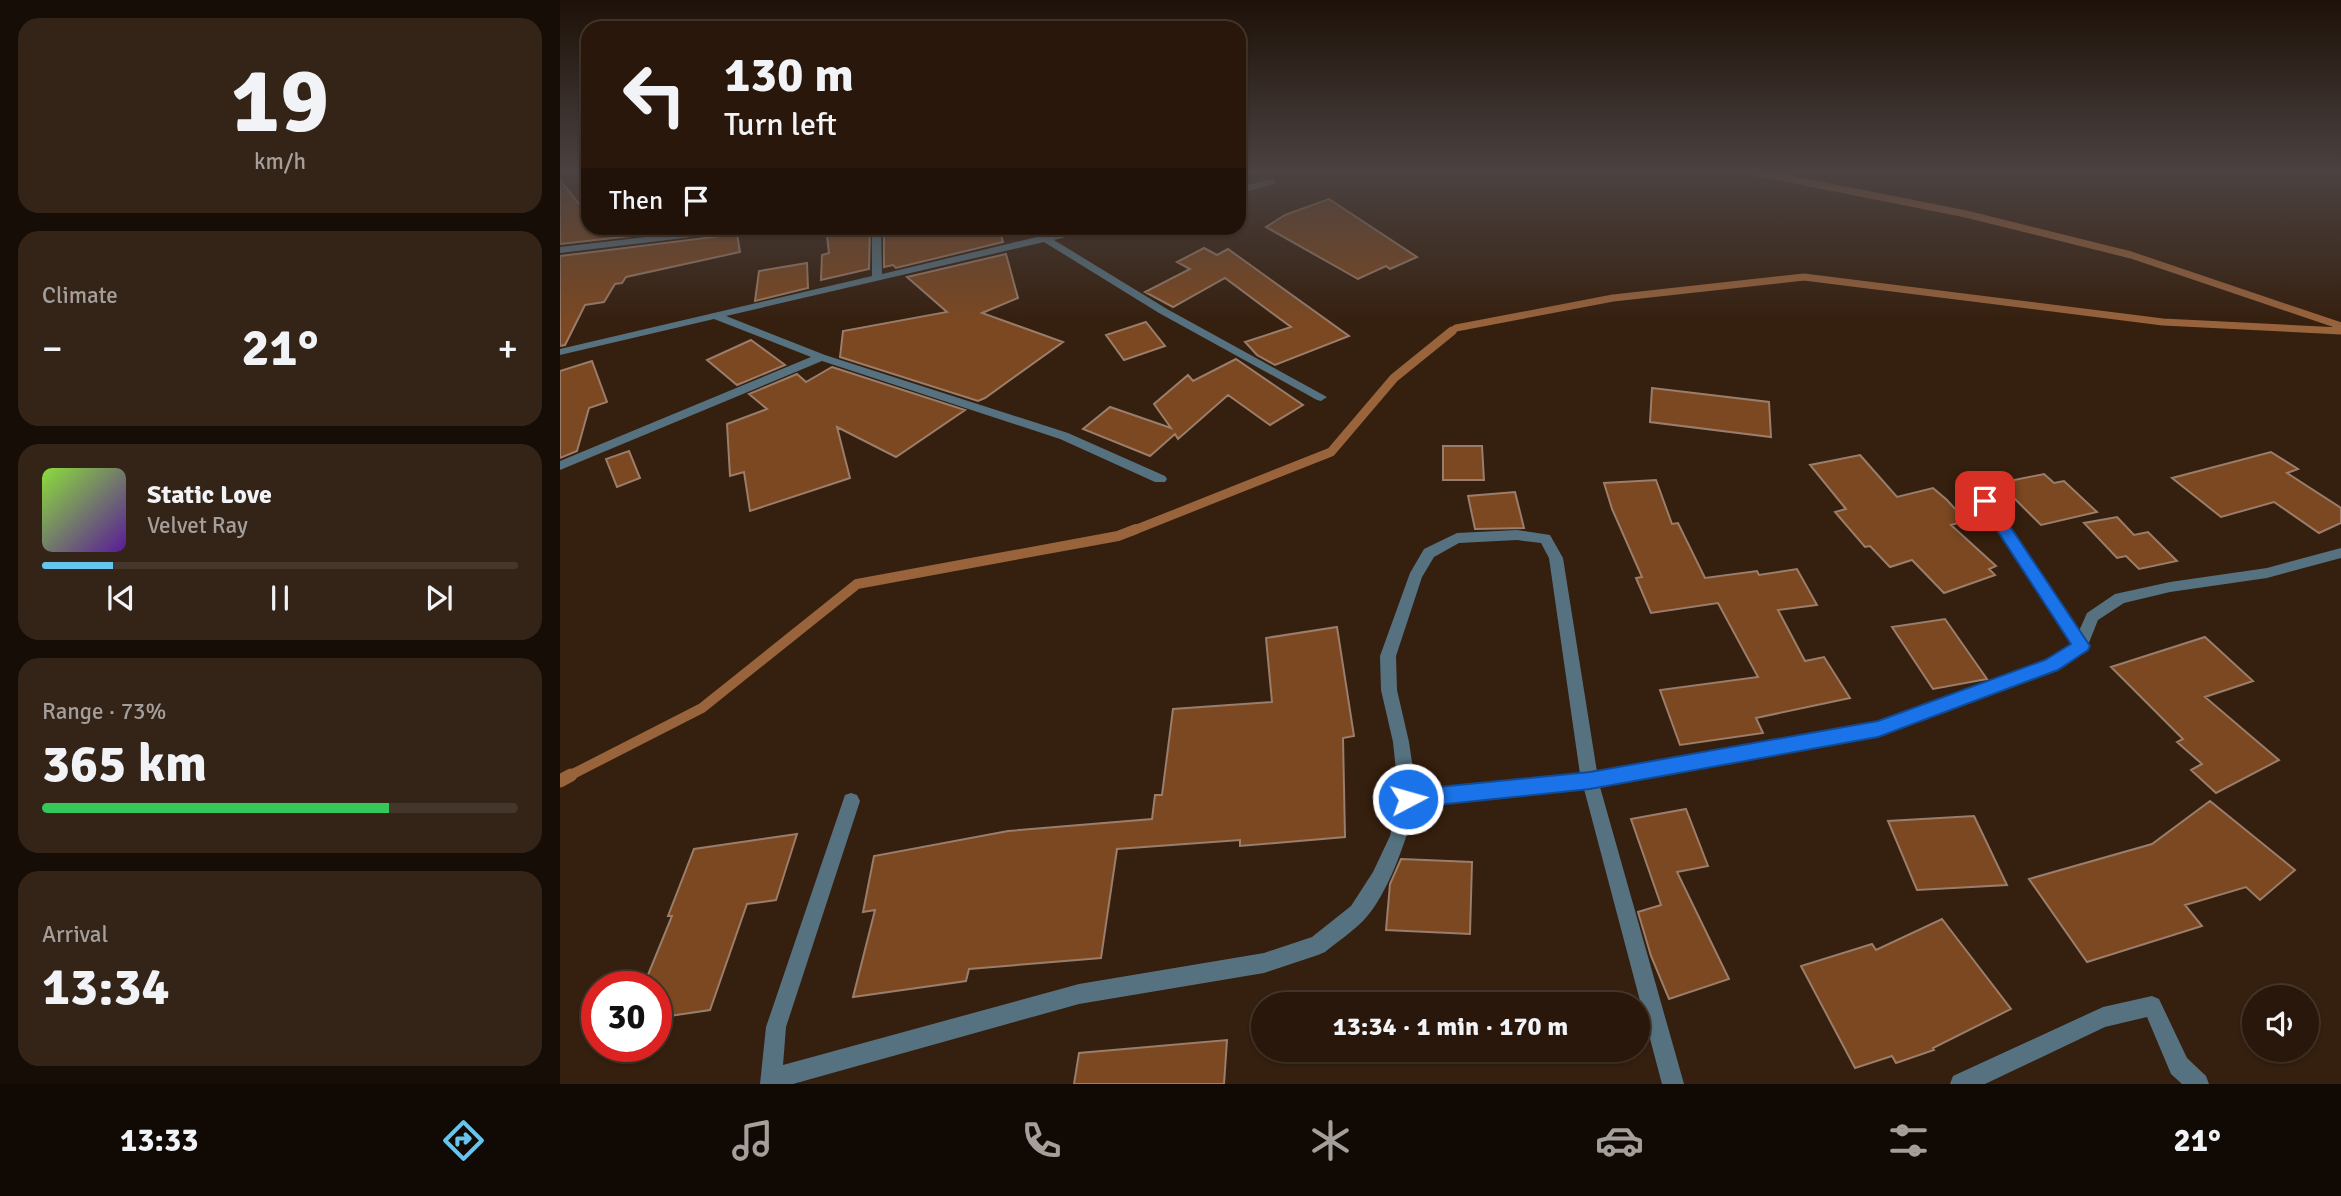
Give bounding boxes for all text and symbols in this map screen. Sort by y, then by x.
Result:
text: 19 [231,45,329,158]
text: 130 m [724,45,854,105]
icon: left [609,49,700,140]
text: Turn left [724,105,837,144]
text: km/h [254,147,306,176]
icon: arrive [677,182,715,220]
text: Then [609,185,663,217]
text: Climate [42,281,118,310]
text: 21° [242,316,318,380]
text: − [42,325,63,372]
text: + [497,325,518,372]
pin [1955,471,2015,531]
text: Static Love [147,479,272,511]
icon: arrive [1966,482,2004,520]
text: Velvet Ray [147,511,248,540]
icon: previous [102,579,140,617]
icon: pause [261,579,299,617]
icon: next [420,579,458,617]
text: Range · 73% [42,697,166,726]
text: 365 km [42,732,207,796]
position arrow [1371,762,1445,836]
text: Arrival [42,920,108,949]
text: 13:34 [42,955,170,1019]
speed limit sign: 30 [581,971,672,1062]
map controls [2242,985,2319,1062]
button: sound [2242,985,2319,1062]
text: 13:34 · 1 min · 170 m [1333,1011,1568,1043]
icon: directions [439,1116,488,1165]
icon: music [728,1116,777,1165]
icon: phone [1017,1116,1066,1165]
icon: climate [1306,1116,1355,1165]
icon: car [1595,1116,1644,1165]
icon: filters [1884,1116,1933,1165]
text: 13:33 [120,1121,199,1160]
text: 21° [2173,1121,2221,1160]

